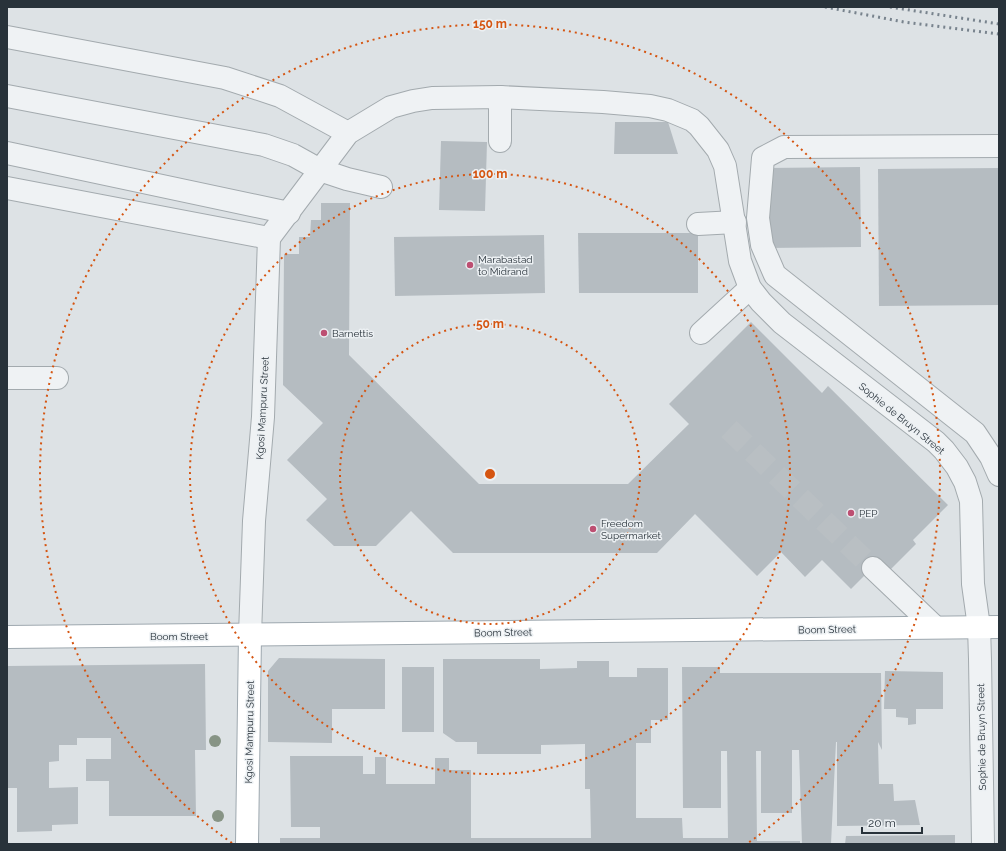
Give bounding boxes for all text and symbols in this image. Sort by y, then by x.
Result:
text: 150 m [473,17,507,31]
text: 100 m [473,167,507,181]
place label: Marabastad to Midrand [478,254,533,277]
marker: Marabastad to Midrand [465,260,475,270]
text: 50 m [476,317,504,331]
marker: Barnettis [319,328,329,338]
place label: Barnettis [332,328,373,339]
street label: Kgosi Mampuru Street [254,356,271,460]
street label: Sophie de Bruyn Street [857,380,947,457]
centre of rings [483,467,497,481]
marker: PEP [846,508,856,518]
place label: PEP [859,508,878,519]
place label: Freedom Supermarket [601,518,662,541]
marker: Freedom Supermarket [588,524,598,534]
street label: Boom Street [798,623,857,636]
street label: Boom Street [474,626,533,639]
street label: Boom Street [150,631,209,642]
street label: Kgosi Mampuru Street [243,680,256,784]
street label: Sophie de Bruyn Street [975,683,988,791]
scale bar [862,809,922,835]
text: 20 m [868,816,896,830]

